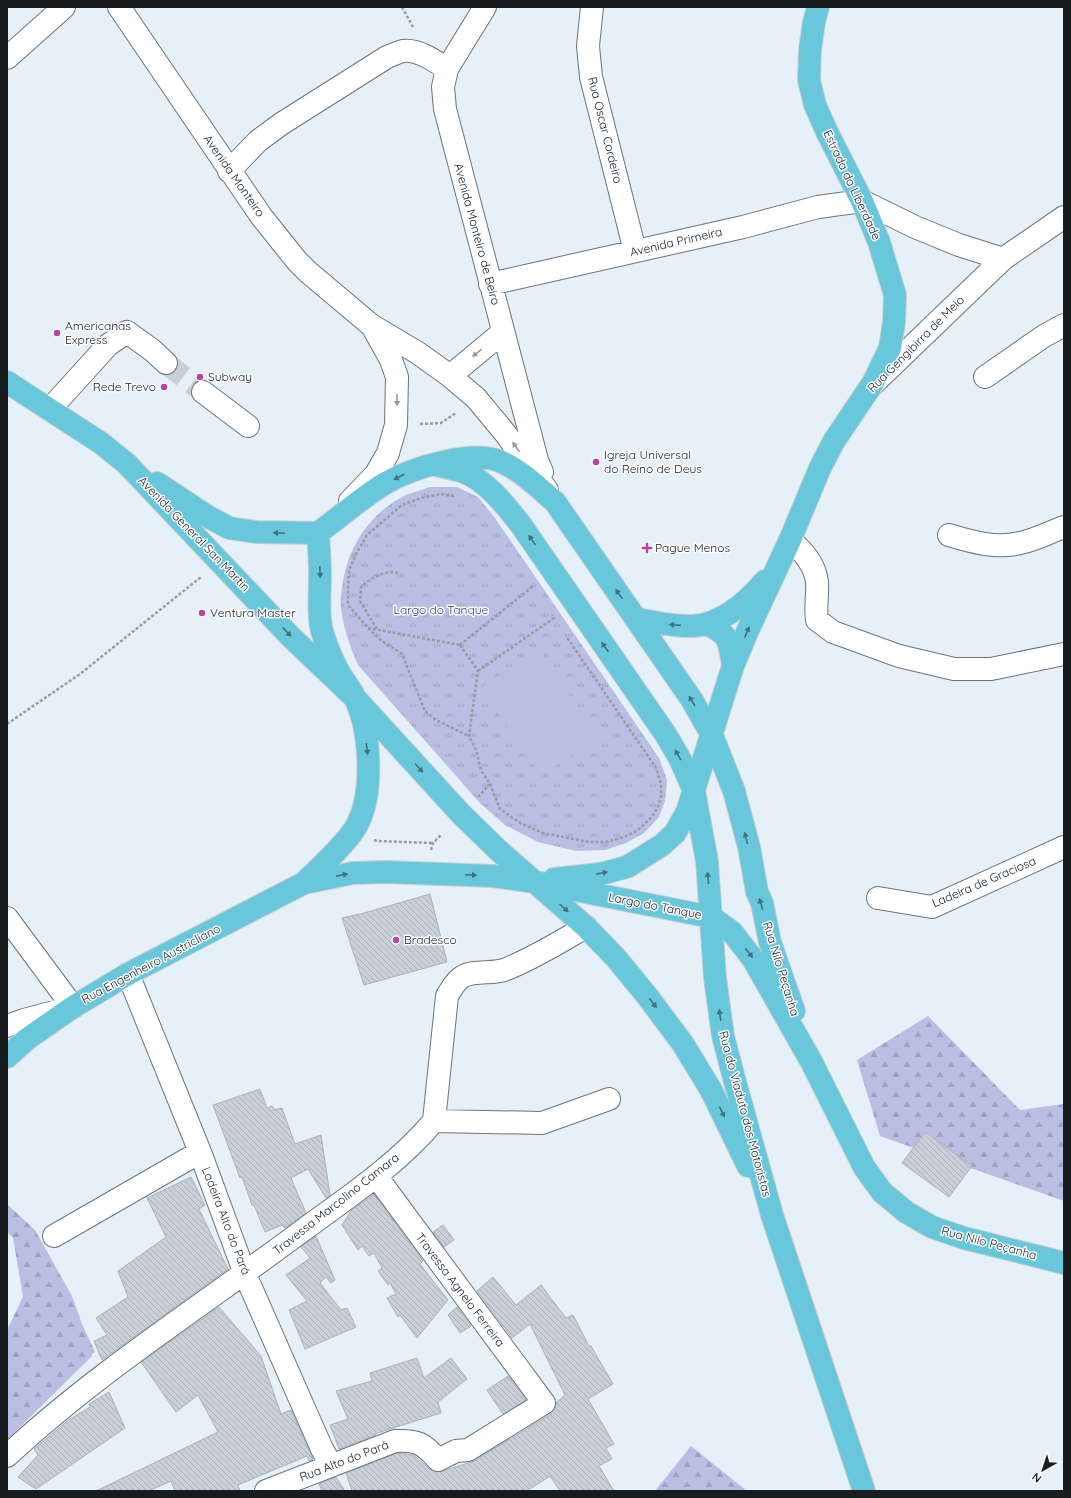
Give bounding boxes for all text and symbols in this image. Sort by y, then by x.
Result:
street label: Rua Oscar Cordeiro [585,75,626,185]
street label: Estrada da Liberdade [820,127,885,242]
street label: Avenida Monteiro [200,132,268,220]
street label: Avenida Monteiro de Beiro [451,161,504,306]
street label: Avenida Primeira [628,224,723,259]
street label: Rua Gengibirra de Meio [864,292,967,395]
place label: Americanas Express [65,318,131,347]
marker: Americanas Express [52,328,62,338]
one-way arrow [471,349,482,358]
place label: Subway [208,369,252,384]
marker: Subway [195,372,205,382]
place label: Rede Trevo [93,379,156,394]
marker: Rede Trevo [159,382,169,392]
one-way arrow [394,394,400,407]
one-way arrow [512,442,520,453]
place label: Igreja Universal do Reino de Deus [604,447,702,476]
marker: Igreja Universal do Reino de Deus [591,457,601,467]
street label: Avenida General San Martin [135,473,253,594]
one-way arrow [393,473,405,480]
one-way arrow [272,530,285,536]
one-way arrow [528,535,536,546]
place label: Pague Menos [655,540,731,555]
marker: Pague Menos [642,543,652,553]
one-way arrow [317,566,323,579]
one-way arrow [615,589,623,599]
park label: Largo do Tanque [394,602,489,617]
place label: Ventura Master [210,605,296,620]
marker: Ventura Master [197,608,207,618]
one-way arrow [669,621,681,628]
one-way arrow [745,625,751,637]
one-way arrow [282,627,292,637]
one-way arrow [602,642,609,653]
one-way arrow [689,695,696,707]
one-way arrow [364,743,370,755]
one-way arrow [674,749,681,761]
one-way arrow [414,763,424,773]
one-way arrow [743,832,749,844]
street label: Ladeira de Graciosa [929,853,1038,910]
one-way arrow [595,870,608,876]
one-way arrow [336,872,348,878]
one-way arrow [465,872,477,879]
one-way arrow [704,872,711,884]
street label: Largo do Tanque [607,889,703,922]
one-way arrow [758,897,764,909]
one-way arrow [559,903,569,912]
street label: Rua Engenheiro Austricliano [79,920,223,1007]
street label: Rua Nilo Peçanha [760,920,803,1018]
place label: Bradesco [404,932,457,947]
marker: Bradesco [391,935,401,945]
one-way arrow [745,948,753,959]
one-way arrow [648,997,657,1008]
one-way arrow [717,1008,723,1021]
street label: Rua do Viaduto dos Motoristas [716,1029,775,1199]
one-way arrow [719,1107,725,1118]
street label: Travessa Marcolino Camara [270,1150,402,1258]
street label: Ladeira Alto do Pará [199,1165,254,1277]
street label: Rua Nilo Peçanha [940,1223,1038,1262]
street label: Travessa Agnelo Ferreira [413,1230,508,1350]
street label: Rua Alto do Pará [297,1437,390,1484]
north arrow [1023,1450,1063,1490]
text: N [1029,1470,1044,1486]

